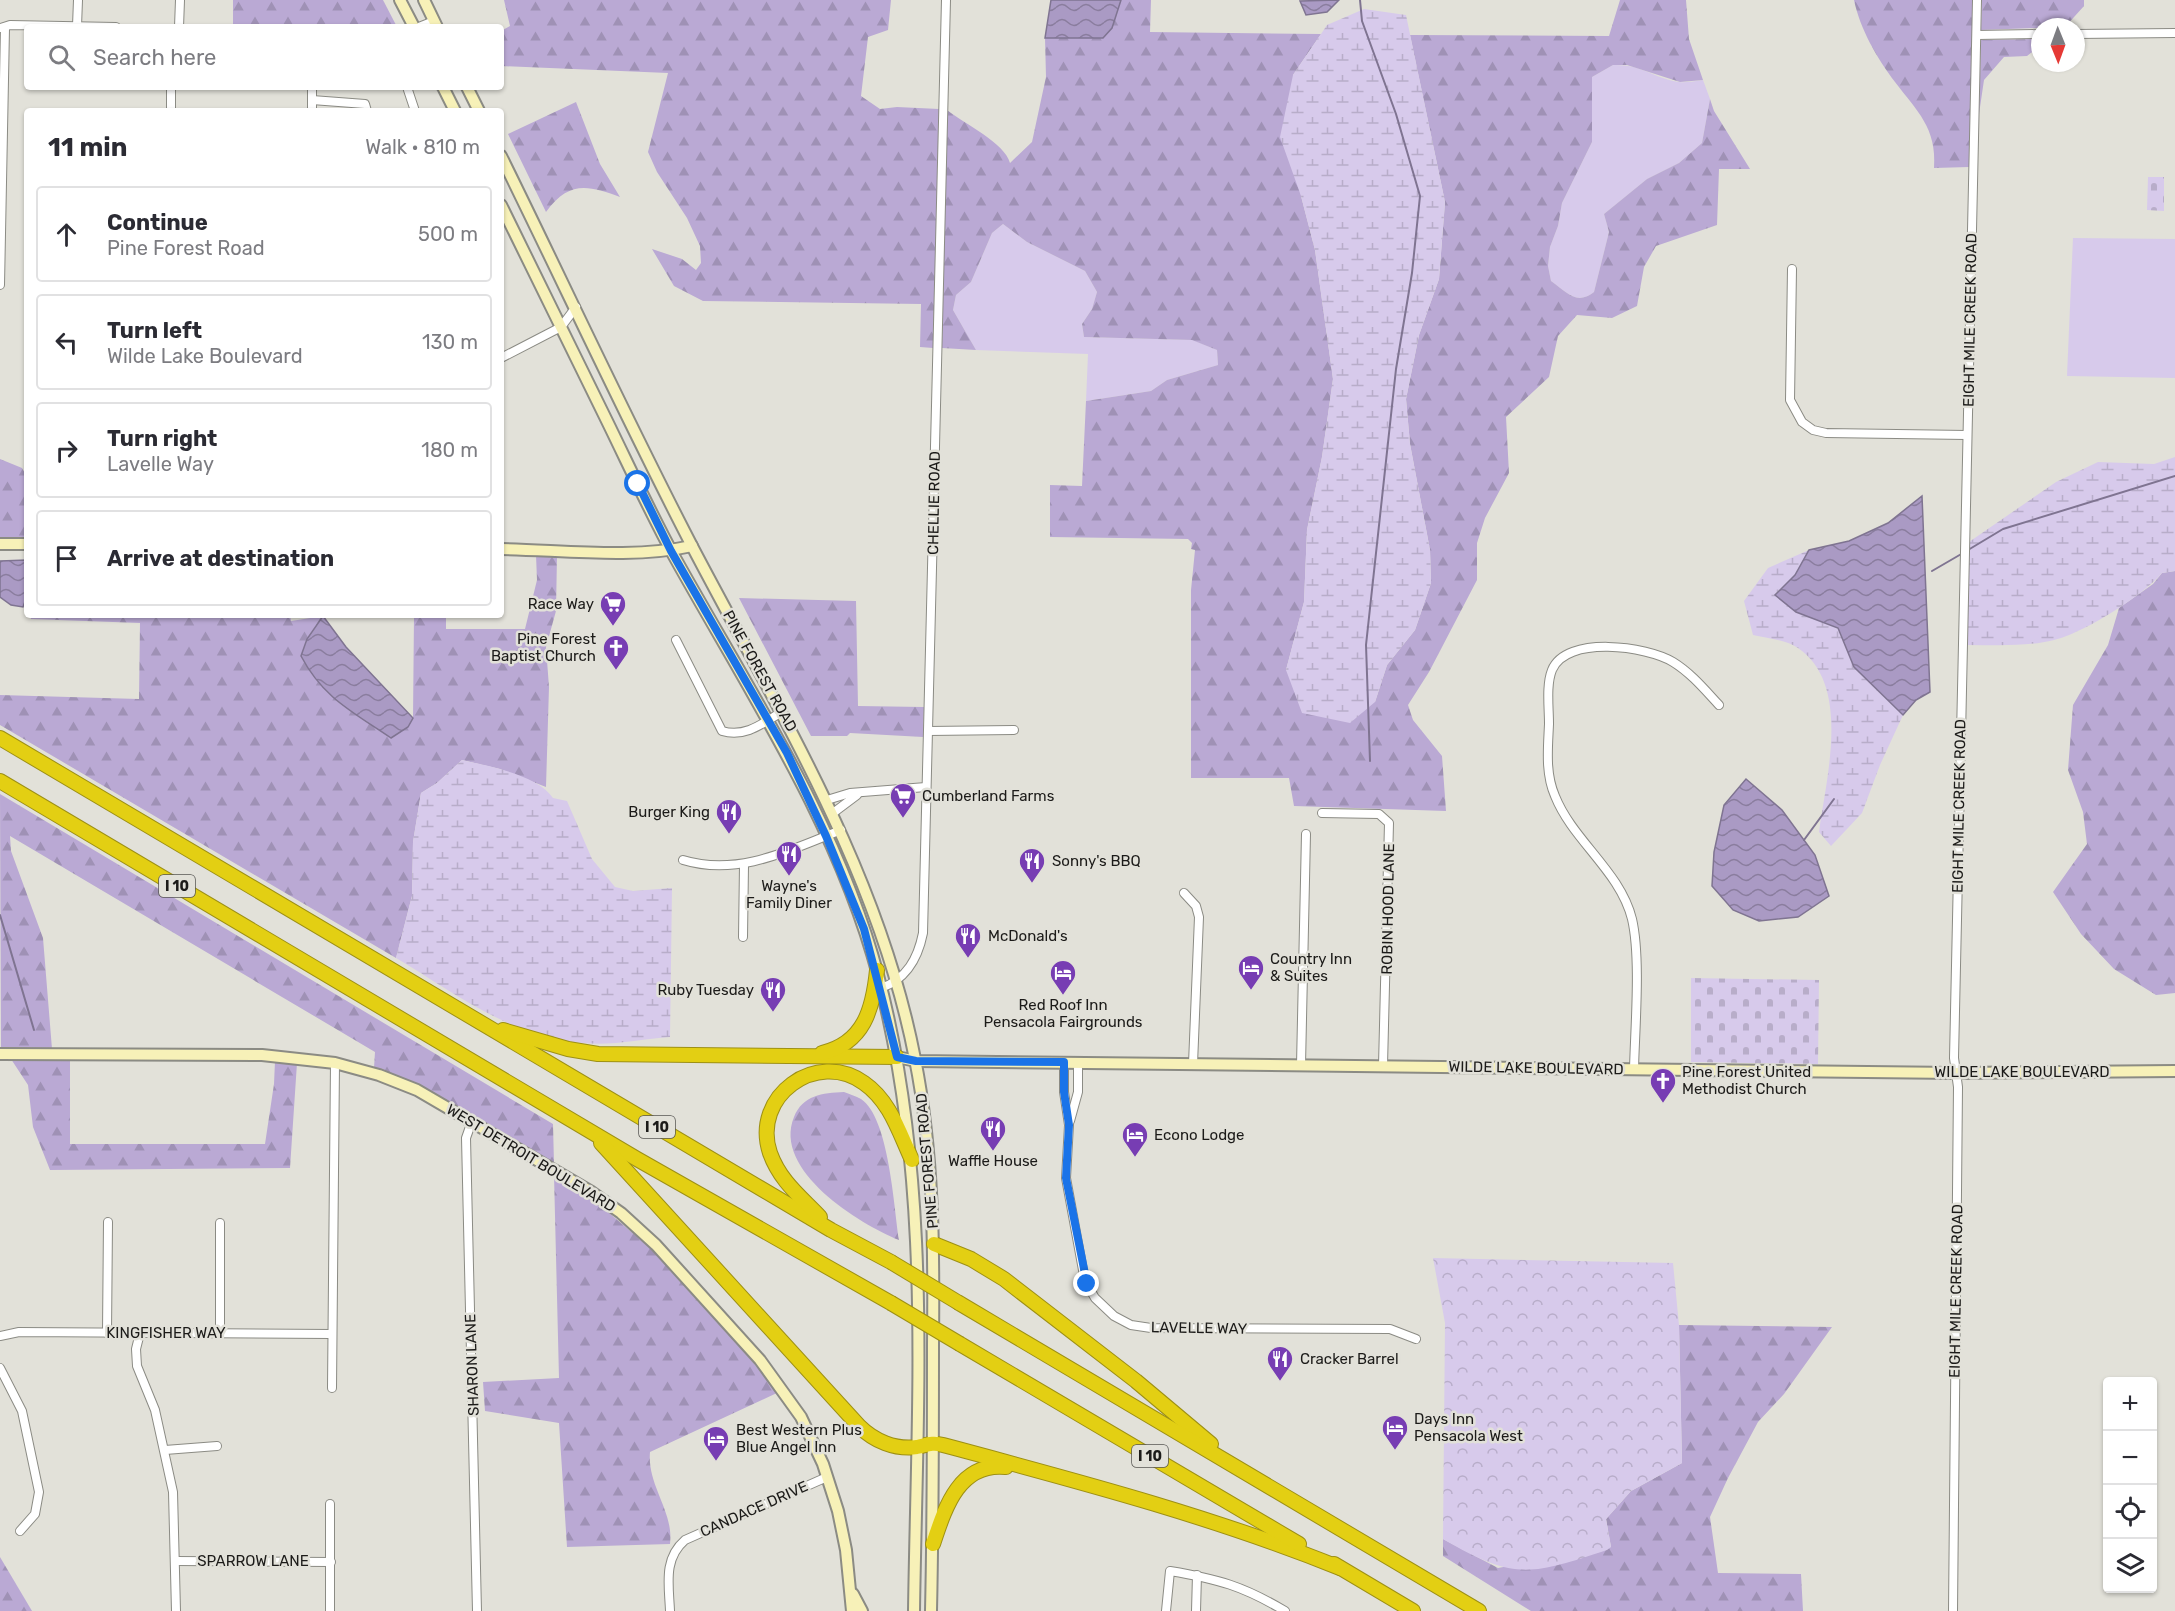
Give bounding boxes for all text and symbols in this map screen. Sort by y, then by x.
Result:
north arrow [2031,18,2085,72]
search box [24,24,504,90]
icon: search [45,41,78,74]
text: Search here [93,44,216,71]
text: 11 min [48,132,127,163]
text: Walk · 810 m [365,135,480,159]
text: Continue [107,209,208,236]
icon: ahead [50,218,83,251]
text: 500 m [418,222,478,246]
street label: EIGHT MILE CREEK ROAD [1959,233,1981,407]
text: Pine Forest Road [107,236,265,260]
text: Turn left [107,317,202,344]
icon: left [50,326,83,359]
text: 130 m [422,330,478,354]
text: Wilde Lake Boulevard [107,344,303,368]
text: Turn right [107,425,217,452]
icon: right [50,434,83,467]
text: 180 m [421,438,478,462]
street label: CHELLIE ROAD [924,451,944,555]
text: Lavelle Way [107,452,214,476]
route start [624,470,650,496]
icon: arrive [50,542,83,575]
text: Arrive at destination [107,545,334,572]
supermarket icon: Race Way [598,589,628,627]
place label: Race Way [528,595,594,613]
street label: PINE FOREST ROAD [719,607,801,735]
place label: Pine Forest Baptist Church [491,630,596,665]
church icon: Pine Forest Baptist Church [601,633,631,671]
street label: EIGHT MILE CREEK ROAD [1948,719,1970,893]
supermarket icon: Cumberland Farms [888,781,918,819]
place label: Cumberland Farms [922,787,1055,805]
restaurant icon: Burger King [714,797,744,835]
place label: Burger King [628,803,710,821]
restaurant icon: Wayne's Family Diner [774,839,804,877]
street label: ROBIN HOOD LANE [1378,843,1398,975]
restaurant icon: Sonny's BBQ [1017,846,1047,884]
place label: Sonny's BBQ [1052,852,1141,870]
road number: I 10 [159,875,195,897]
place label: Wayne's Family Diner [746,877,832,912]
restaurant icon: McDonald's [953,921,983,959]
place label: McDonald's [988,927,1068,945]
place label: Country Inn & Suites [1270,950,1352,985]
hotel icon: Country Inn & Suites [1236,953,1266,991]
hotel icon: Red Roof Inn Pensacola Fairgrounds [1048,958,1078,996]
restaurant icon: Ruby Tuesday [758,975,788,1013]
place label: Ruby Tuesday [657,981,754,999]
place label: Red Roof Inn Pensacola Fairgrounds [983,996,1143,1031]
street label: WILDE LAKE BOULEVARD [1448,1057,1624,1079]
place label: Pine Forest United Methodist Church [1682,1063,1811,1098]
street label: WILDE LAKE BOULEVARD [1934,1063,2110,1081]
church icon: Pine Forest United Methodist Church [1648,1066,1678,1104]
street label: PINE FOREST ROAD [912,1092,942,1230]
street label: WEST DETROIT BOULEVARD [443,1100,619,1216]
restaurant icon: Waffle House [978,1114,1008,1152]
road number: I 10 [639,1116,675,1138]
hotel icon: Econo Lodge [1120,1120,1150,1158]
place label: Econo Lodge [1154,1126,1244,1144]
place label: Waffle House [948,1152,1038,1170]
street label: EIGHT MILE CREEK ROAD [1945,1204,1967,1378]
route end [1073,1270,1099,1296]
street label: SHARON LANE [461,1314,483,1416]
street label: LAVELLE WAY [1151,1318,1248,1338]
street label: KINGFISHER WAY [106,1324,226,1342]
restaurant icon: Cracker Barrel [1265,1344,1295,1382]
place label: Cracker Barrel [1300,1350,1399,1368]
map controls [2103,1377,2157,1593]
button: + [2103,1377,2157,1431]
place label: Days Inn Pensacola West [1414,1410,1523,1445]
hotel icon: Days Inn Pensacola West [1380,1413,1410,1451]
place label: Best Western Plus Blue Angel Inn [736,1421,862,1456]
hotel icon: Best Western Plus Blue Angel Inn [701,1424,731,1462]
button: − [2103,1431,2157,1485]
road number: I 10 [1132,1445,1168,1467]
street label: CANDACE DRIVE [697,1477,811,1541]
button: locate [2103,1485,2157,1539]
button: layers [2103,1539,2157,1593]
street label: SPARROW LANE [197,1552,309,1570]

